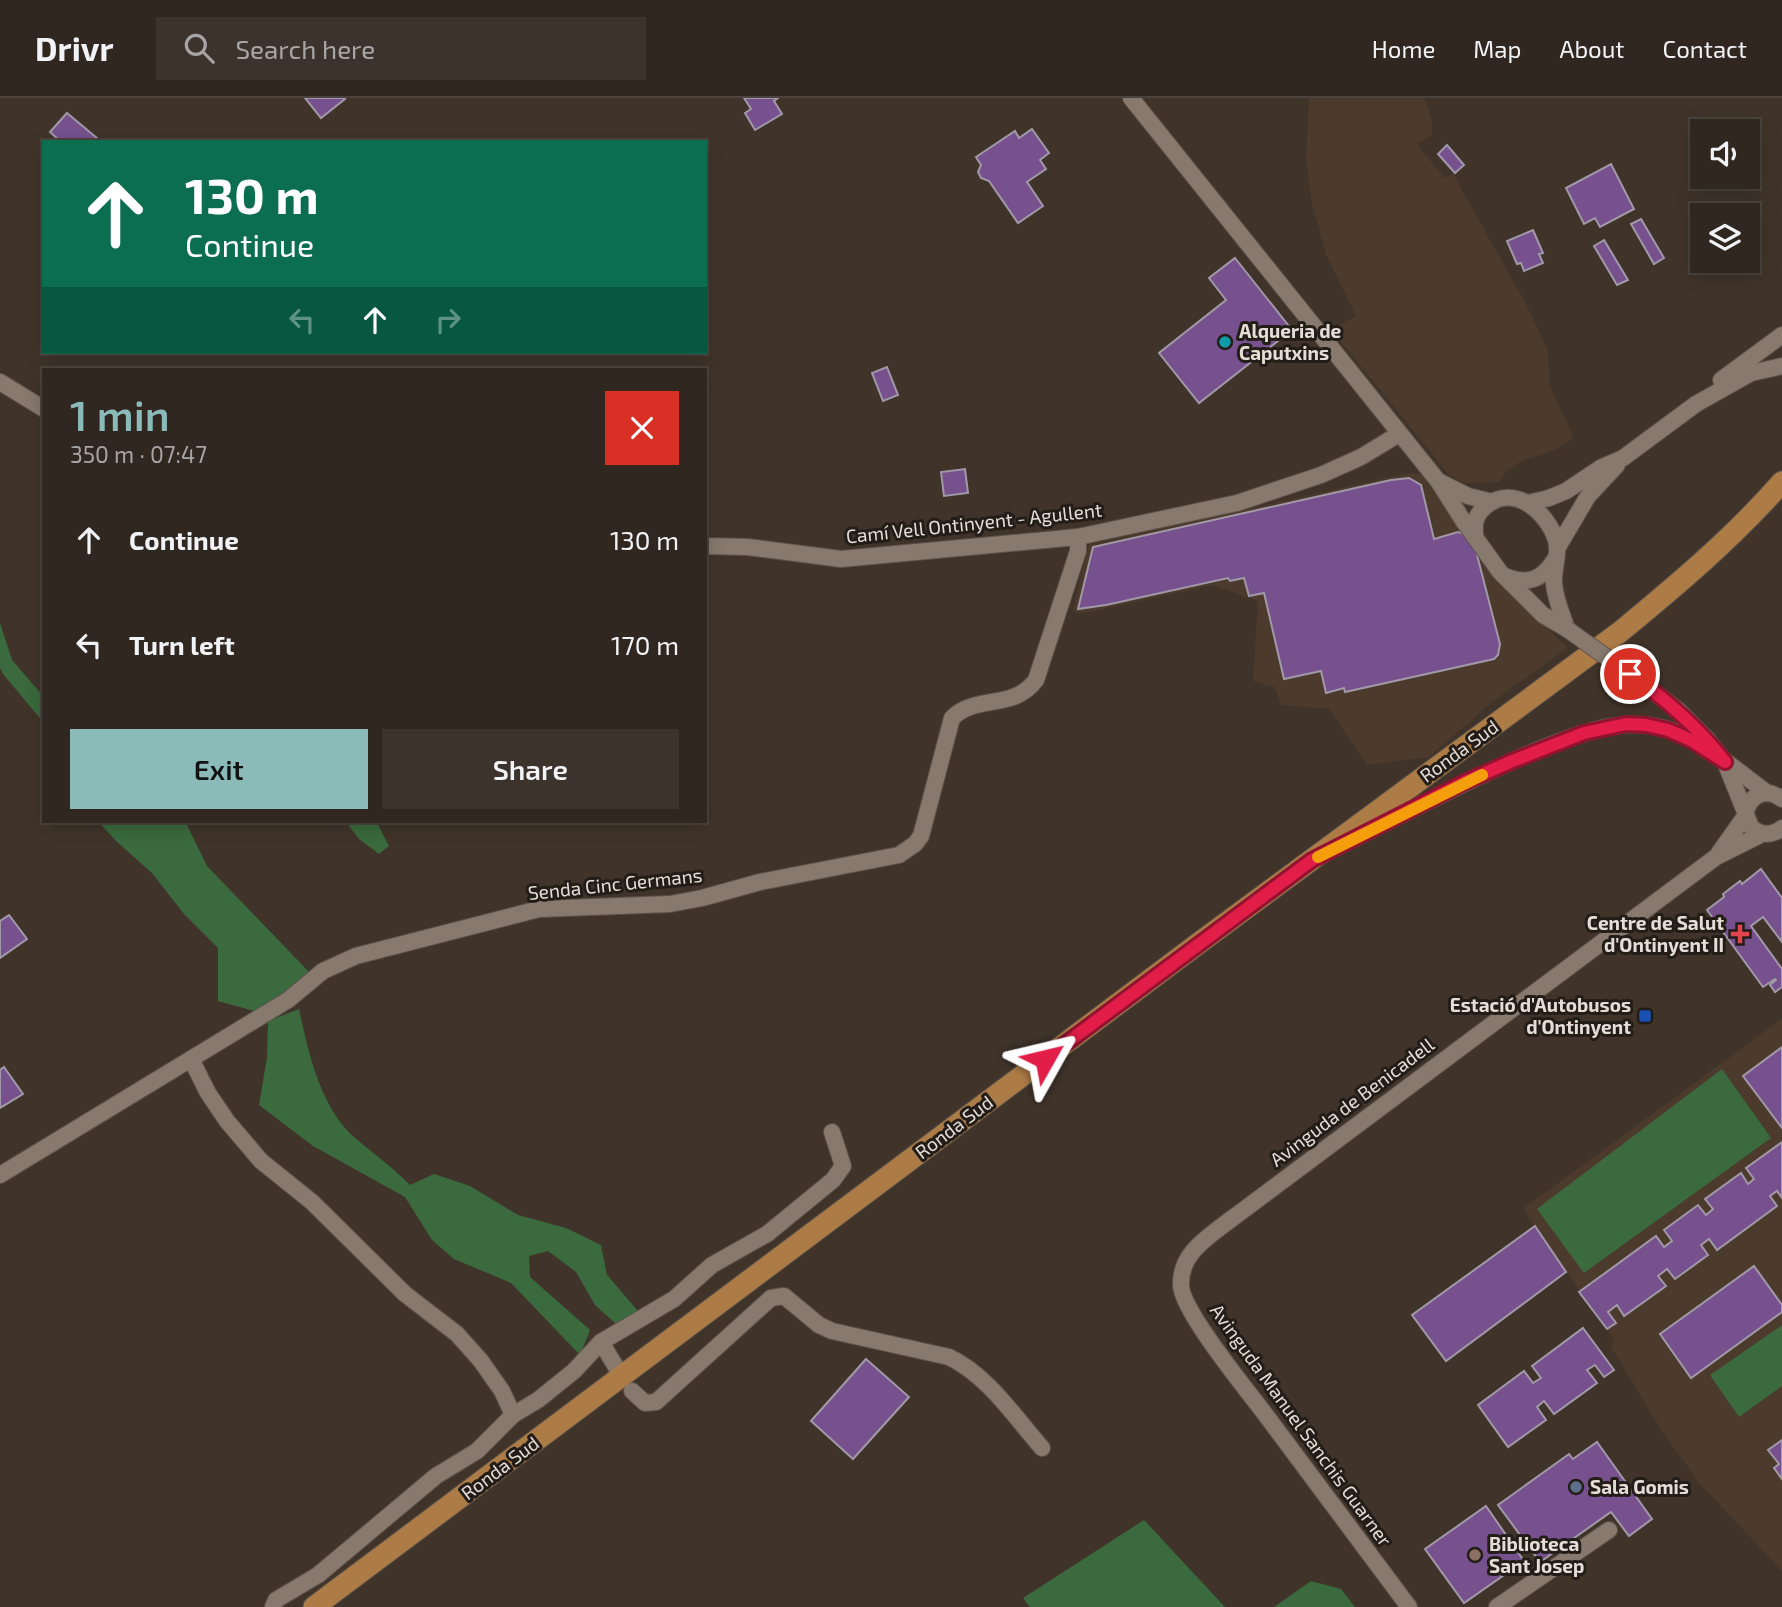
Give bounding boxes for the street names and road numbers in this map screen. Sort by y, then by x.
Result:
street label: Camí Vell Ontinyent - Agullent [845,498,1103,547]
street label: Ronda Sud [1415,714,1502,787]
street label: Senda Cinc Germans [527,863,703,904]
street label: Avinguda de Benicadell [1265,1032,1439,1171]
street label: Ronda Sud [910,1090,997,1163]
street label: Avinguda Manuel Sanchis Guarner [1206,1299,1397,1551]
street label: Ronda Sud [456,1431,543,1504]

